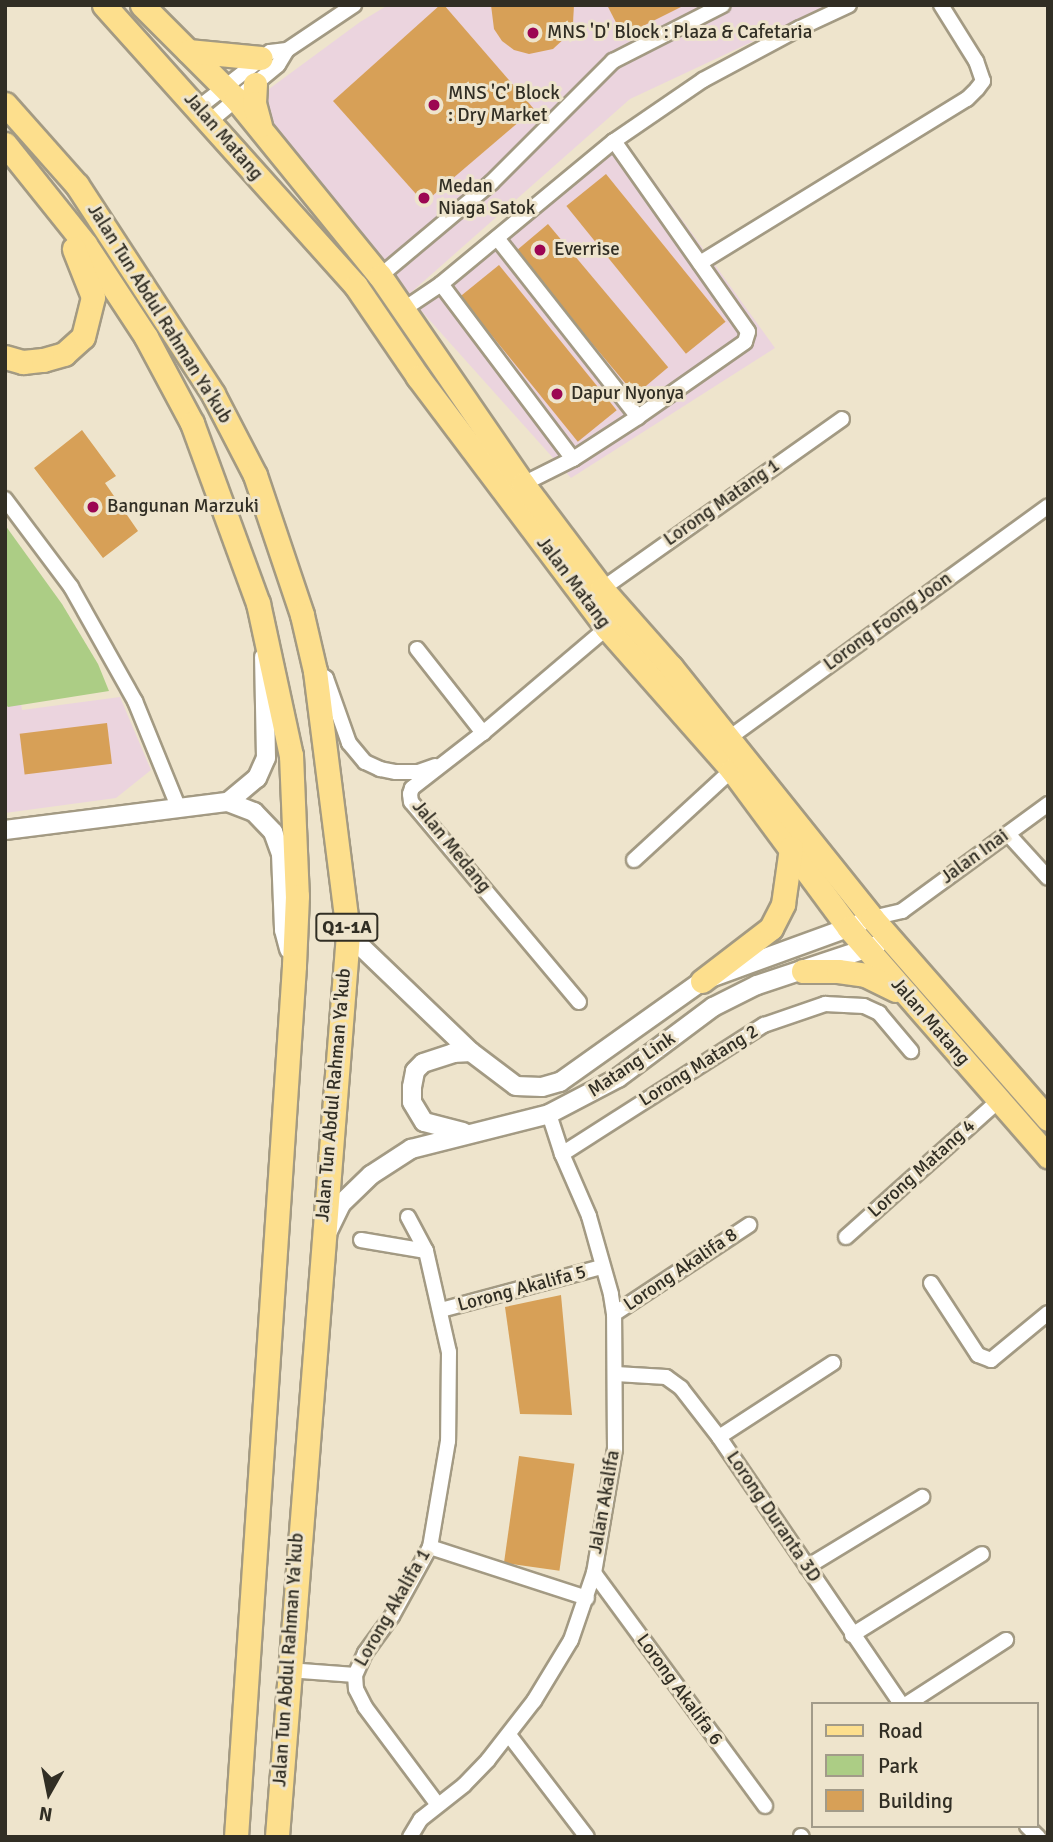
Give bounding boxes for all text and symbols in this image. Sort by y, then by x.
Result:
place label: MNS 'D' Block : Plaza & Cafetaria [547,22,812,44]
marker: MNS 'D' Block : Plaza & Cafetaria [525,25,541,41]
place label: MNS 'C' Block : Dry Market [448,83,560,127]
street label: Jalan Matang [179,88,267,186]
marker: MNS 'C' Block : Dry Market [426,97,442,113]
place label: Medan Niaga Satok [438,176,535,220]
marker: Medan Niaga Satok [416,190,432,206]
street label: Jalan Tun Abdul Rahman Ya'kub [82,200,236,428]
place label: Everrise [554,239,620,261]
marker: Everrise [532,242,548,258]
place label: Dapur Nyonya [571,383,684,405]
marker: Dapur Nyonya [549,386,565,402]
street label: Lorong Matang 1 [660,455,784,551]
place label: Bangunan Marzuki [107,496,259,518]
marker: Bangunan Marzuki [85,499,101,515]
street label: Jalan Matang [531,533,615,633]
street label: Lorong Foong Joon [820,568,956,676]
street label: Jalan Medang [407,796,495,898]
street label: Jalan Inai [937,825,1013,889]
road number: Q1-1A [314,912,380,942]
street label: Jalan Tun Abdul Rahman Ya'kub [312,967,356,1223]
street label: Jalan Matang [886,973,974,1071]
street label: Lorong Matang 2 [635,1020,763,1112]
street label: Matang Link [584,1028,680,1102]
street label: Lorong Matang 4 [864,1115,980,1223]
street label: Lorong Akalifa 8 [620,1224,742,1316]
street label: Lorong Akalifa 5 [455,1261,589,1317]
street label: Lorong Duranta 3D [721,1447,825,1587]
street label: Jalan Akalifa [585,1448,625,1556]
street label: Jalan Tun Abdul Rahman Ya'kub [269,1532,309,1788]
street label: Lorong Akalifa 1 [350,1545,436,1671]
street label: Lorong Akalifa 6 [631,1630,727,1750]
legend [811,1702,1039,1828]
text: Road [878,1718,923,1744]
text: Park [878,1753,918,1779]
north arrow [14,1758,84,1828]
text: Building [878,1788,953,1814]
text: N [37,1801,54,1827]

